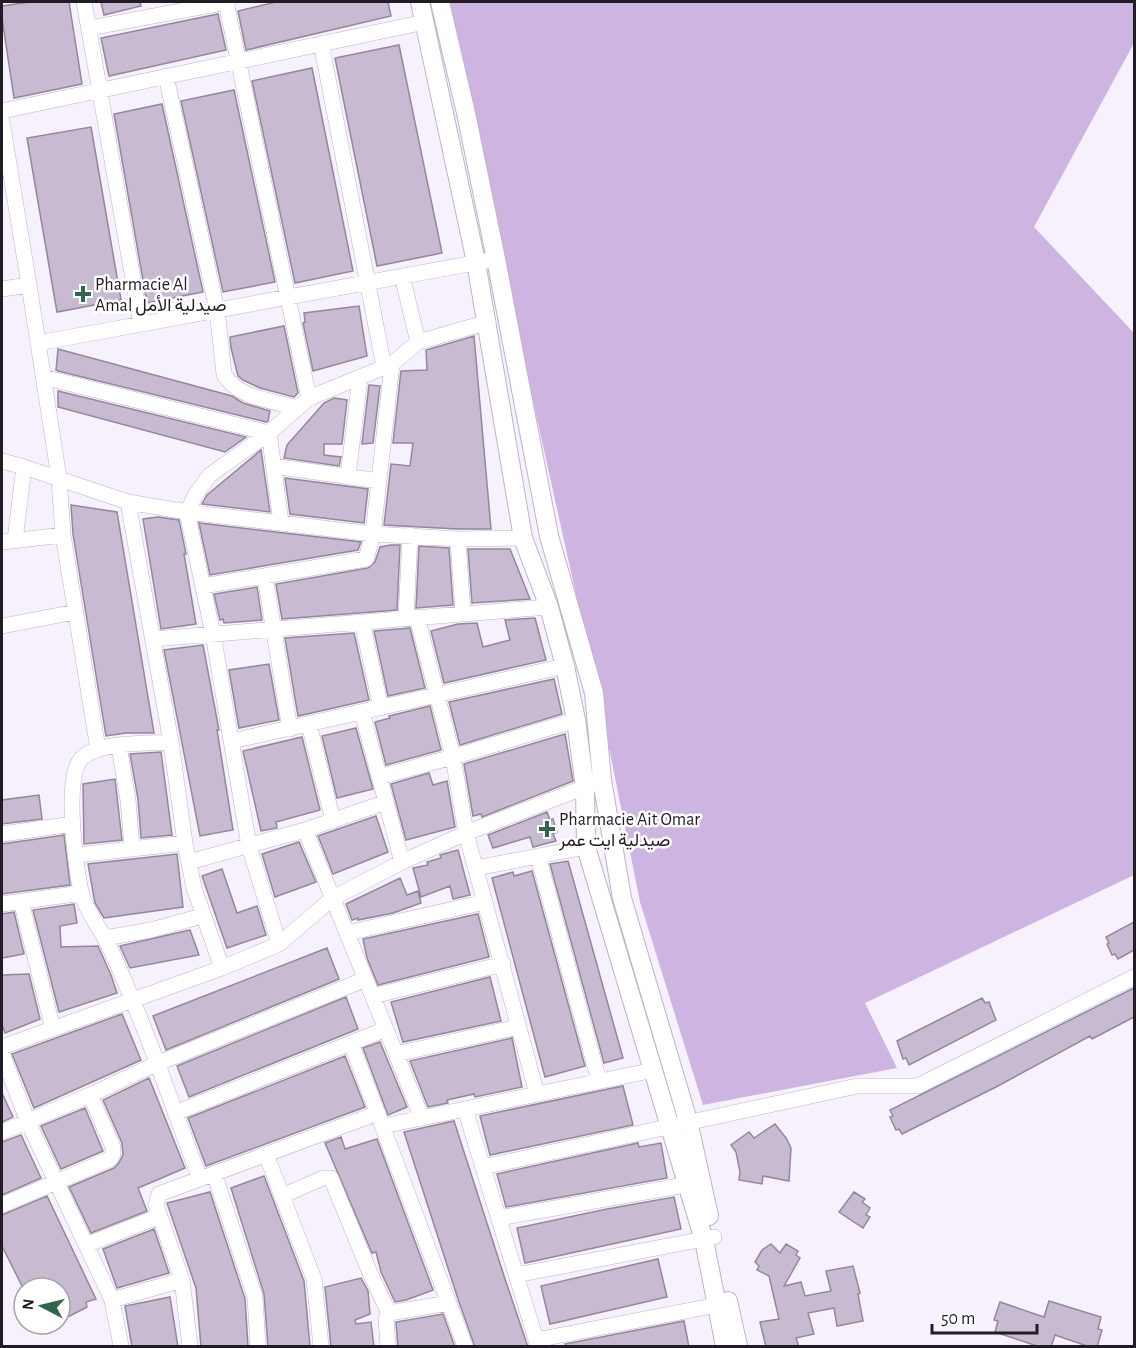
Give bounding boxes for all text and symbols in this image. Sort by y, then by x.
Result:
place label: Pharmacie Al Amal صيدلية الأمل [95,276,227,316]
marker: Pharmacie Al Amal صيدلية الأمل [76,287,90,301]
place label: Pharmacie Ait Omar صيدلية ايت عمر [558,811,700,851]
marker: Pharmacie Ait Omar صيدلية ايت عمر [540,822,554,836]
north arrow [12,1276,72,1336]
scale bar [932,1297,1037,1335]
text: N [19,1298,37,1311]
text: 50 m [941,1310,975,1328]

